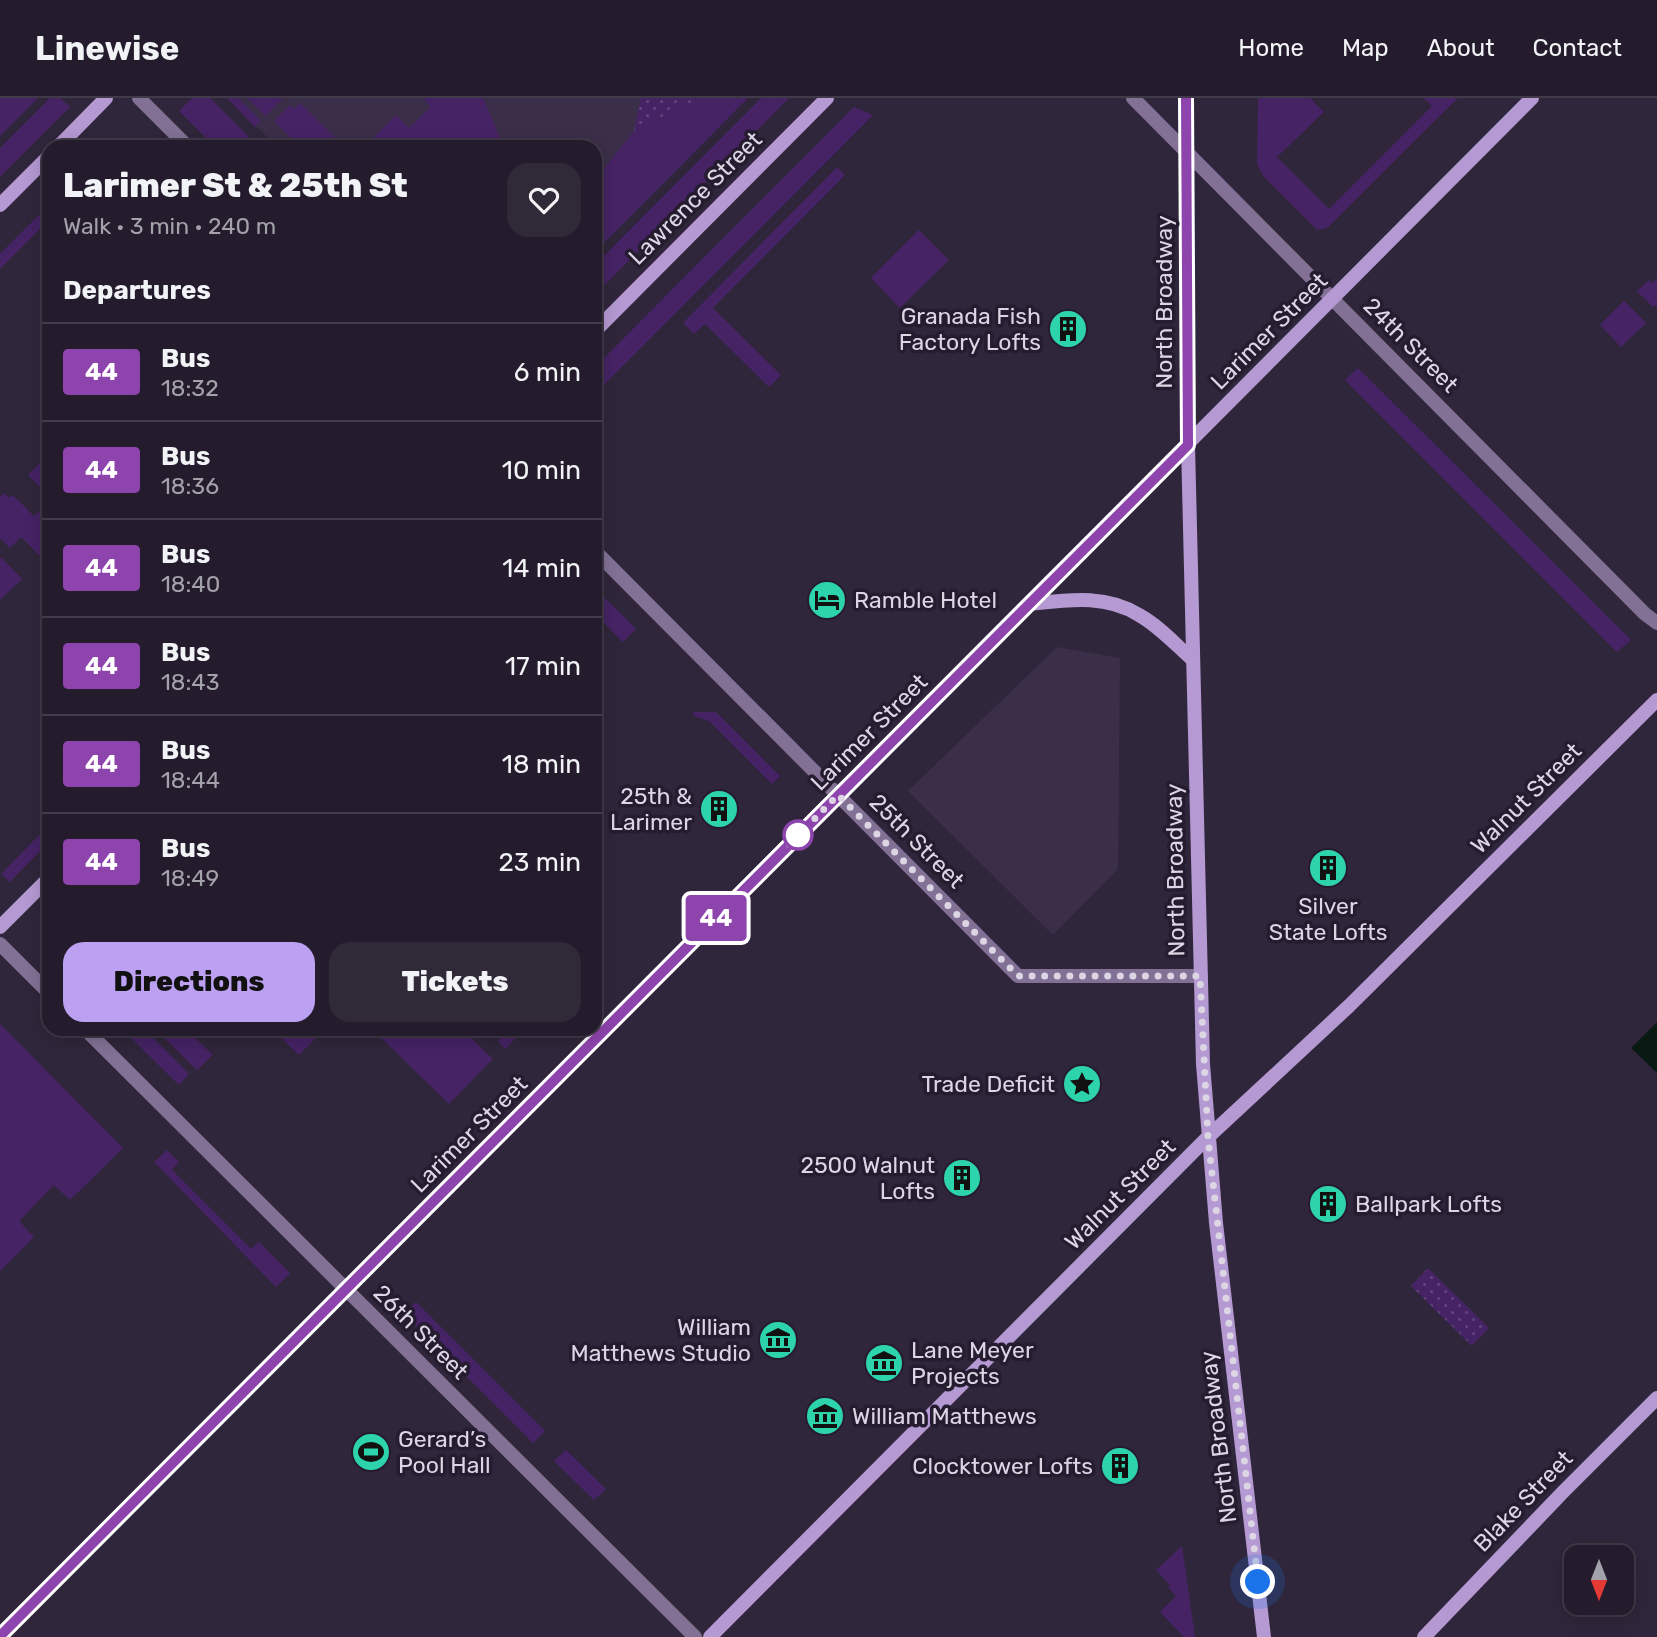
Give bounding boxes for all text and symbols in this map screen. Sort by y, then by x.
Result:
text: Linewise [35,29,179,68]
text: Home [1238,34,1304,62]
text: Map [1342,34,1389,62]
text: About [1427,34,1495,62]
text: Contact [1533,34,1622,62]
street label: Lawrence Street [622,125,768,271]
button: heart [507,163,581,237]
text: Larimer St & 25th St [63,166,408,205]
text: Walk · 3 min · 240 m [63,212,276,240]
street label: North Broadway [1150,215,1178,389]
street label: Larimer Street [1205,267,1333,395]
text: Departures [63,275,211,306]
street label: 24th Street [1358,292,1464,398]
place label: Granada Fish Factory Lofts [899,302,1041,356]
building icon: Granada Fish Factory Lofts [1047,308,1089,350]
text: Bus [161,343,210,374]
text: 6 min [514,357,581,388]
text: 44 [85,358,118,386]
text: 18:32 [161,374,219,402]
text: Bus [161,441,210,472]
text: 10 min [502,455,581,486]
text: 44 [85,456,118,484]
text: 18:36 [161,472,219,500]
text: Bus [161,539,210,570]
text: 14 min [502,553,581,584]
text: 44 [85,554,118,582]
text: 18:40 [161,570,220,598]
hotel icon: Ramble Hotel [806,579,848,621]
place label: Ramble Hotel [854,586,997,614]
text: Bus [161,637,210,668]
text: 17 min [505,651,581,682]
text: 44 [85,652,118,680]
text: 18:43 [161,668,219,696]
street label: Larimer Street [805,668,933,796]
text: Bus [161,735,210,766]
street label: Walnut Street [1465,737,1587,859]
text: 18 min [502,749,581,780]
text: 44 [85,750,118,778]
text: 18:44 [161,766,220,794]
place label: 25th & Larimer [610,782,692,836]
street label: North Broadway [1159,783,1191,957]
building icon: 25th & Larimer [698,788,740,830]
street label: 25th Street [864,788,970,894]
unlabelled marker [783,820,813,850]
text: Bus [161,833,210,864]
text: 23 min [499,847,581,878]
building icon: Silver State Lofts [1307,847,1349,889]
text: 44 [85,848,118,876]
text: 18:49 [161,864,219,892]
place label: Silver State Lofts [1269,892,1387,946]
line badge: 44 [684,895,748,941]
text: 44 [700,904,732,932]
button: Directions [63,942,315,1022]
button: Tickets [329,942,581,1022]
place icon: Trade Deficit [1061,1063,1103,1105]
street label: Larimer Street [405,1070,533,1198]
place label: Trade Deficit [922,1070,1055,1098]
street label: Walnut Street [1059,1133,1181,1255]
place label: 2500 Walnut Lofts [800,1151,935,1205]
building icon: 2500 Walnut Lofts [941,1157,983,1199]
building icon: Ballpark Lofts [1307,1183,1349,1225]
place label: Ballpark Lofts [1355,1190,1502,1218]
street label: 26th Street [368,1279,474,1385]
place label: William Matthews Studio [570,1313,751,1367]
museum icon: William Matthews Studio [757,1319,799,1361]
place label: Lane Meyer Projects [911,1336,1034,1390]
museum icon: Lane Meyer Projects [863,1342,905,1384]
street label: North Broadway [1194,1349,1242,1525]
museum icon: William Matthews [804,1395,846,1437]
place label: William Matthews [852,1402,1037,1430]
place label: Gerard’s Pool Hall [398,1425,491,1479]
sports icon: Gerard’s Pool Hall [350,1431,392,1473]
building icon: Clocktower Lofts [1099,1445,1141,1487]
street label: Blake Street [1468,1445,1578,1557]
place label: Clocktower Lofts [912,1452,1093,1480]
north arrow [1564,1545,1634,1615]
map controls [1564,1545,1634,1615]
your location [1240,1564,1275,1599]

